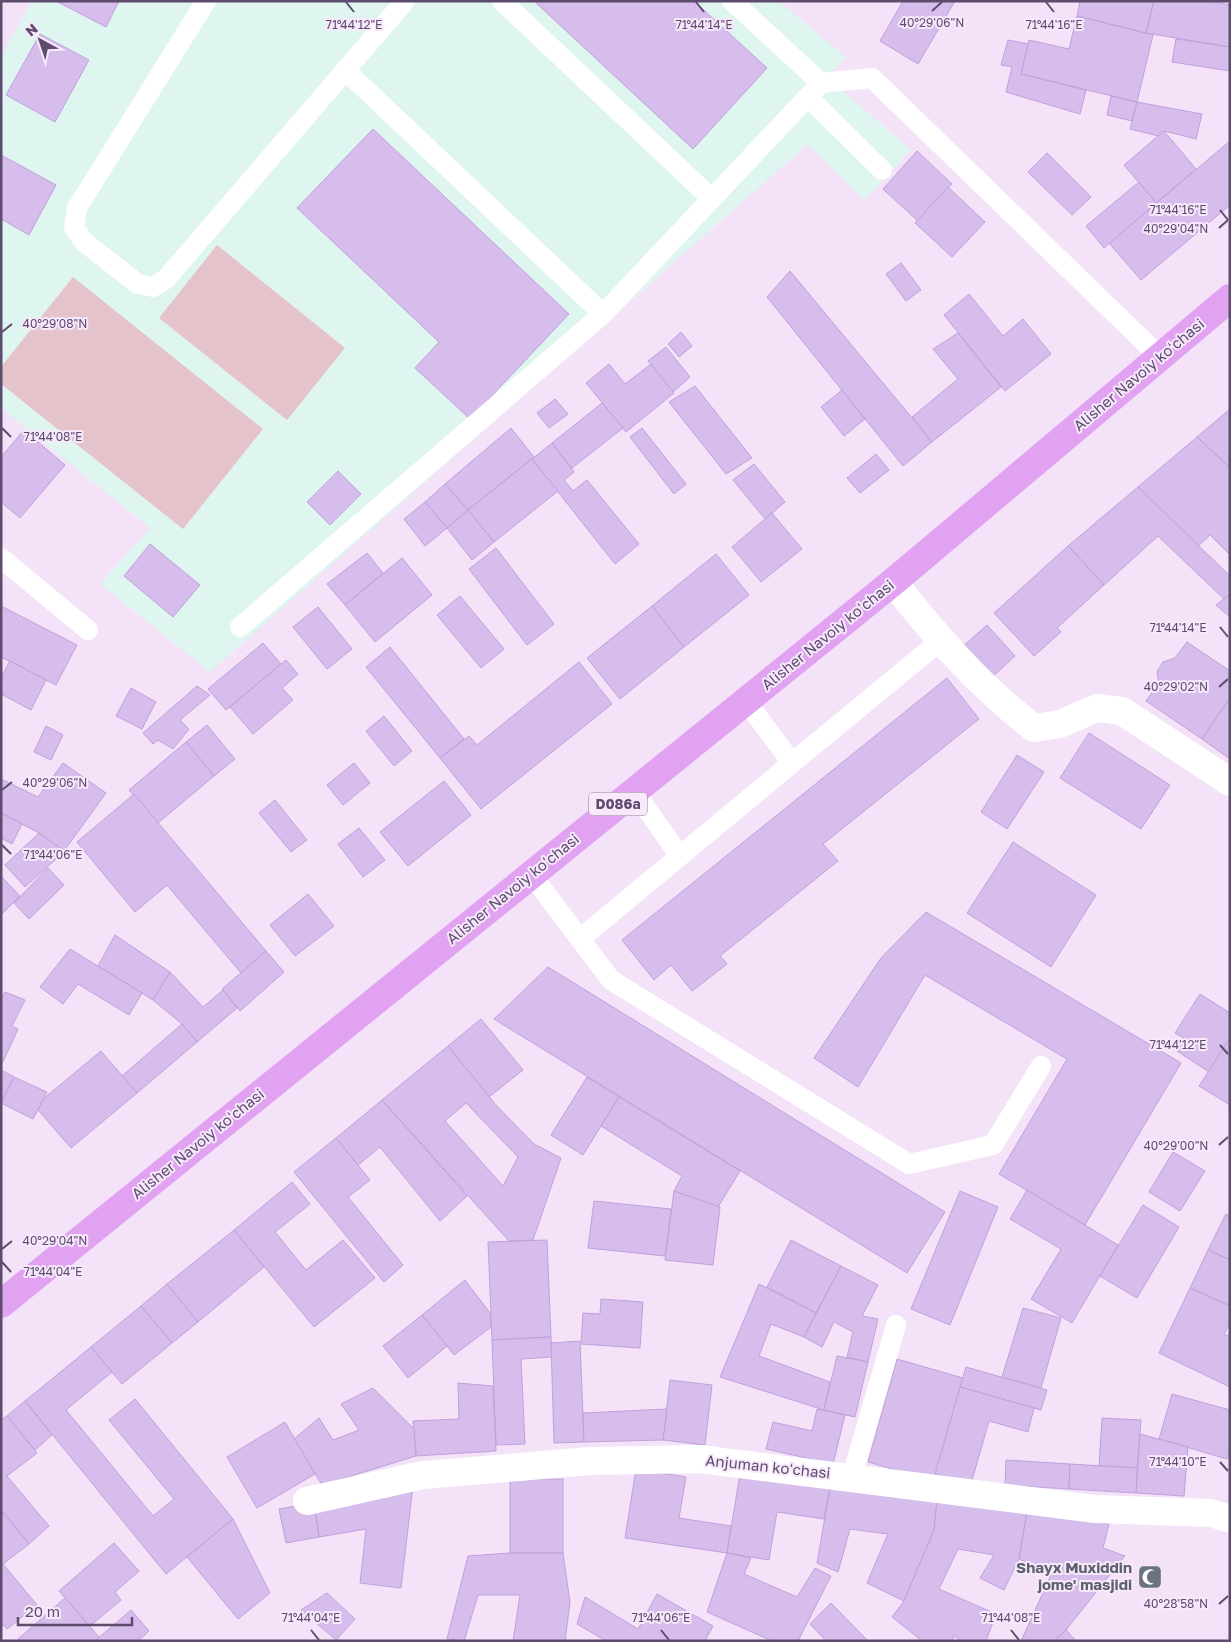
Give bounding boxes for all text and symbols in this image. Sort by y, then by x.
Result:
north arrow [15,15,65,65]
text: 40°29'06"N [900,15,964,30]
text: 71°44'12"E [326,17,382,32]
text: 71°44'14"E [675,17,733,32]
text: 71°44'16"E [1025,17,1083,32]
text: N [22,20,41,40]
text: 71°44'16"E [1149,202,1207,217]
text: 40°29'04"N [1144,221,1208,236]
street label: Alisher Navoiy koʻchasi [1069,314,1207,434]
text: 40°29'08"N [23,316,87,331]
text: 71°44'08"E [24,429,82,444]
street label: Alisher Navoiy koʻchasi [757,575,897,693]
text: 71°44'14"E [1149,620,1207,635]
text: 40°29'02"N [1144,679,1208,694]
text: 40°29'06"N [23,775,87,790]
road number: D086a [589,792,647,816]
street label: Alisher Navoiy koʻchasi [442,829,582,947]
text: 71°44'06"E [24,847,82,862]
text: 71°44'12"E [1150,1037,1206,1052]
street label: Alisher Navoiy koʻchasi [127,1084,267,1202]
text: 40°29'00"N [1144,1138,1208,1153]
text: 40°29'04"N [23,1233,87,1248]
text: 71°44'04"E [24,1264,82,1279]
street label: Anjuman koʻchasi [705,1450,831,1482]
text: 71°44'10"E [1149,1454,1207,1469]
place label: Shayx Muxiddin jome' masjidi [1016,1558,1132,1593]
mosque icon: Shayx Muxiddin jome' masjidi [1137,1564,1163,1590]
scale bar [18,1594,131,1626]
text: 40°28'58"N [1144,1596,1208,1611]
text: 20 m [25,1602,60,1620]
text: 71°44'04"E [282,1610,340,1625]
text: 71°44'06"E [632,1610,690,1625]
text: 71°44'08"E [982,1610,1040,1625]

